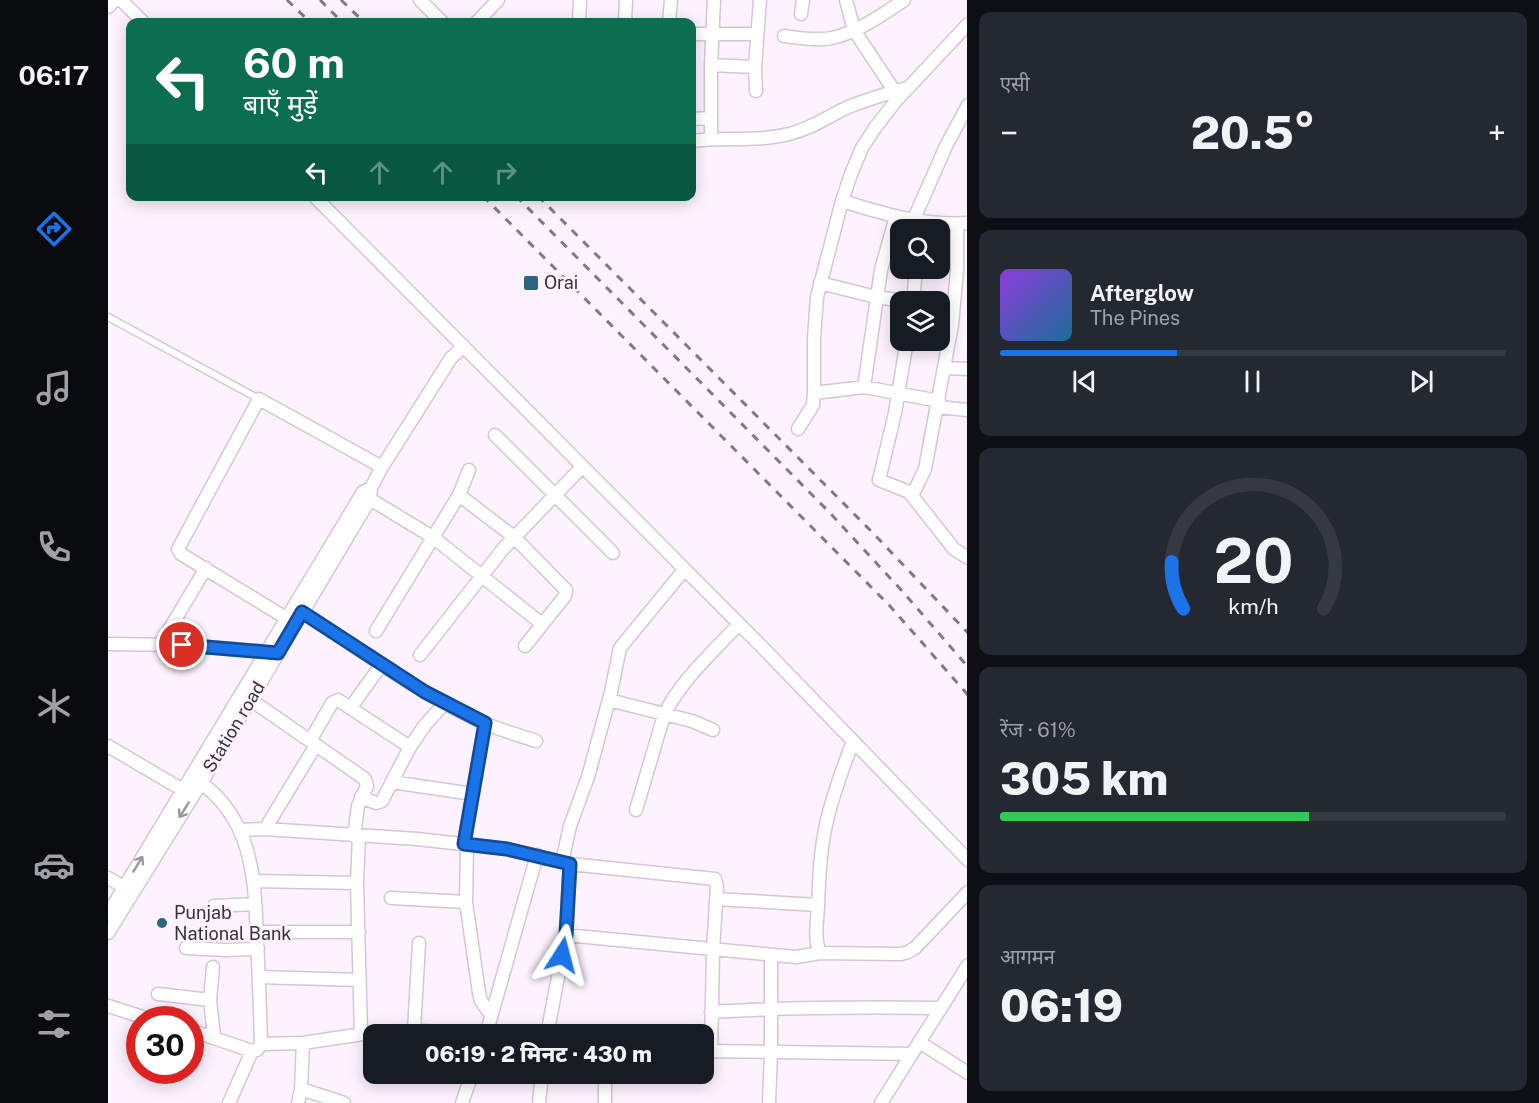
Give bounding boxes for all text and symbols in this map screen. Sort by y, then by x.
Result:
text: 60 m [243,38,345,87]
icon: left [144,42,222,120]
text: 06:17 [19,59,89,91]
text: एसी [1000,72,1030,96]
text: बाएँ मुड़ें [243,88,318,120]
text: 20.5° [1191,106,1315,159]
text: − [1000,114,1018,152]
text: + [1488,114,1506,152]
icon: left [300,156,333,189]
icon: ahead [363,156,396,189]
icon: ahead [426,156,459,189]
icon: right [489,156,522,189]
icon: directions [33,208,75,250]
map controls [890,219,950,351]
button: search [890,219,950,279]
place label: Orai [544,272,578,293]
marker: Orai [522,274,540,292]
text: Afterglow [1090,280,1194,306]
button: layers [890,291,950,351]
text: The Pines [1090,306,1180,330]
icon: previous [1068,365,1101,398]
icon: pause [1236,365,1269,398]
icon: next [1405,365,1438,398]
icon: music [33,367,75,409]
text: 20 [1213,524,1293,597]
icon: phone [33,526,75,568]
text: km/h [1228,594,1278,619]
pin [156,619,207,670]
icon: arrive [165,628,198,661]
street label: Station road [198,678,269,776]
icon: climate [33,685,75,727]
text: रेंज · 61% [1000,718,1076,742]
text: 305 km [1000,752,1169,805]
one-way arrow [178,801,190,818]
icon: car [33,844,75,886]
one-way arrow [133,856,145,873]
place label: Punjab National Bank [174,902,291,944]
marker: Punjab National Bank [155,916,169,930]
position arrow [530,923,594,987]
text: आगमन [1000,945,1055,969]
text: 06:19 [1000,979,1123,1032]
icon: filters [33,1003,75,1045]
speed limit sign: 30 [126,1006,204,1084]
text: 06:19 · 2 मिनट · 430 m [425,1041,652,1067]

